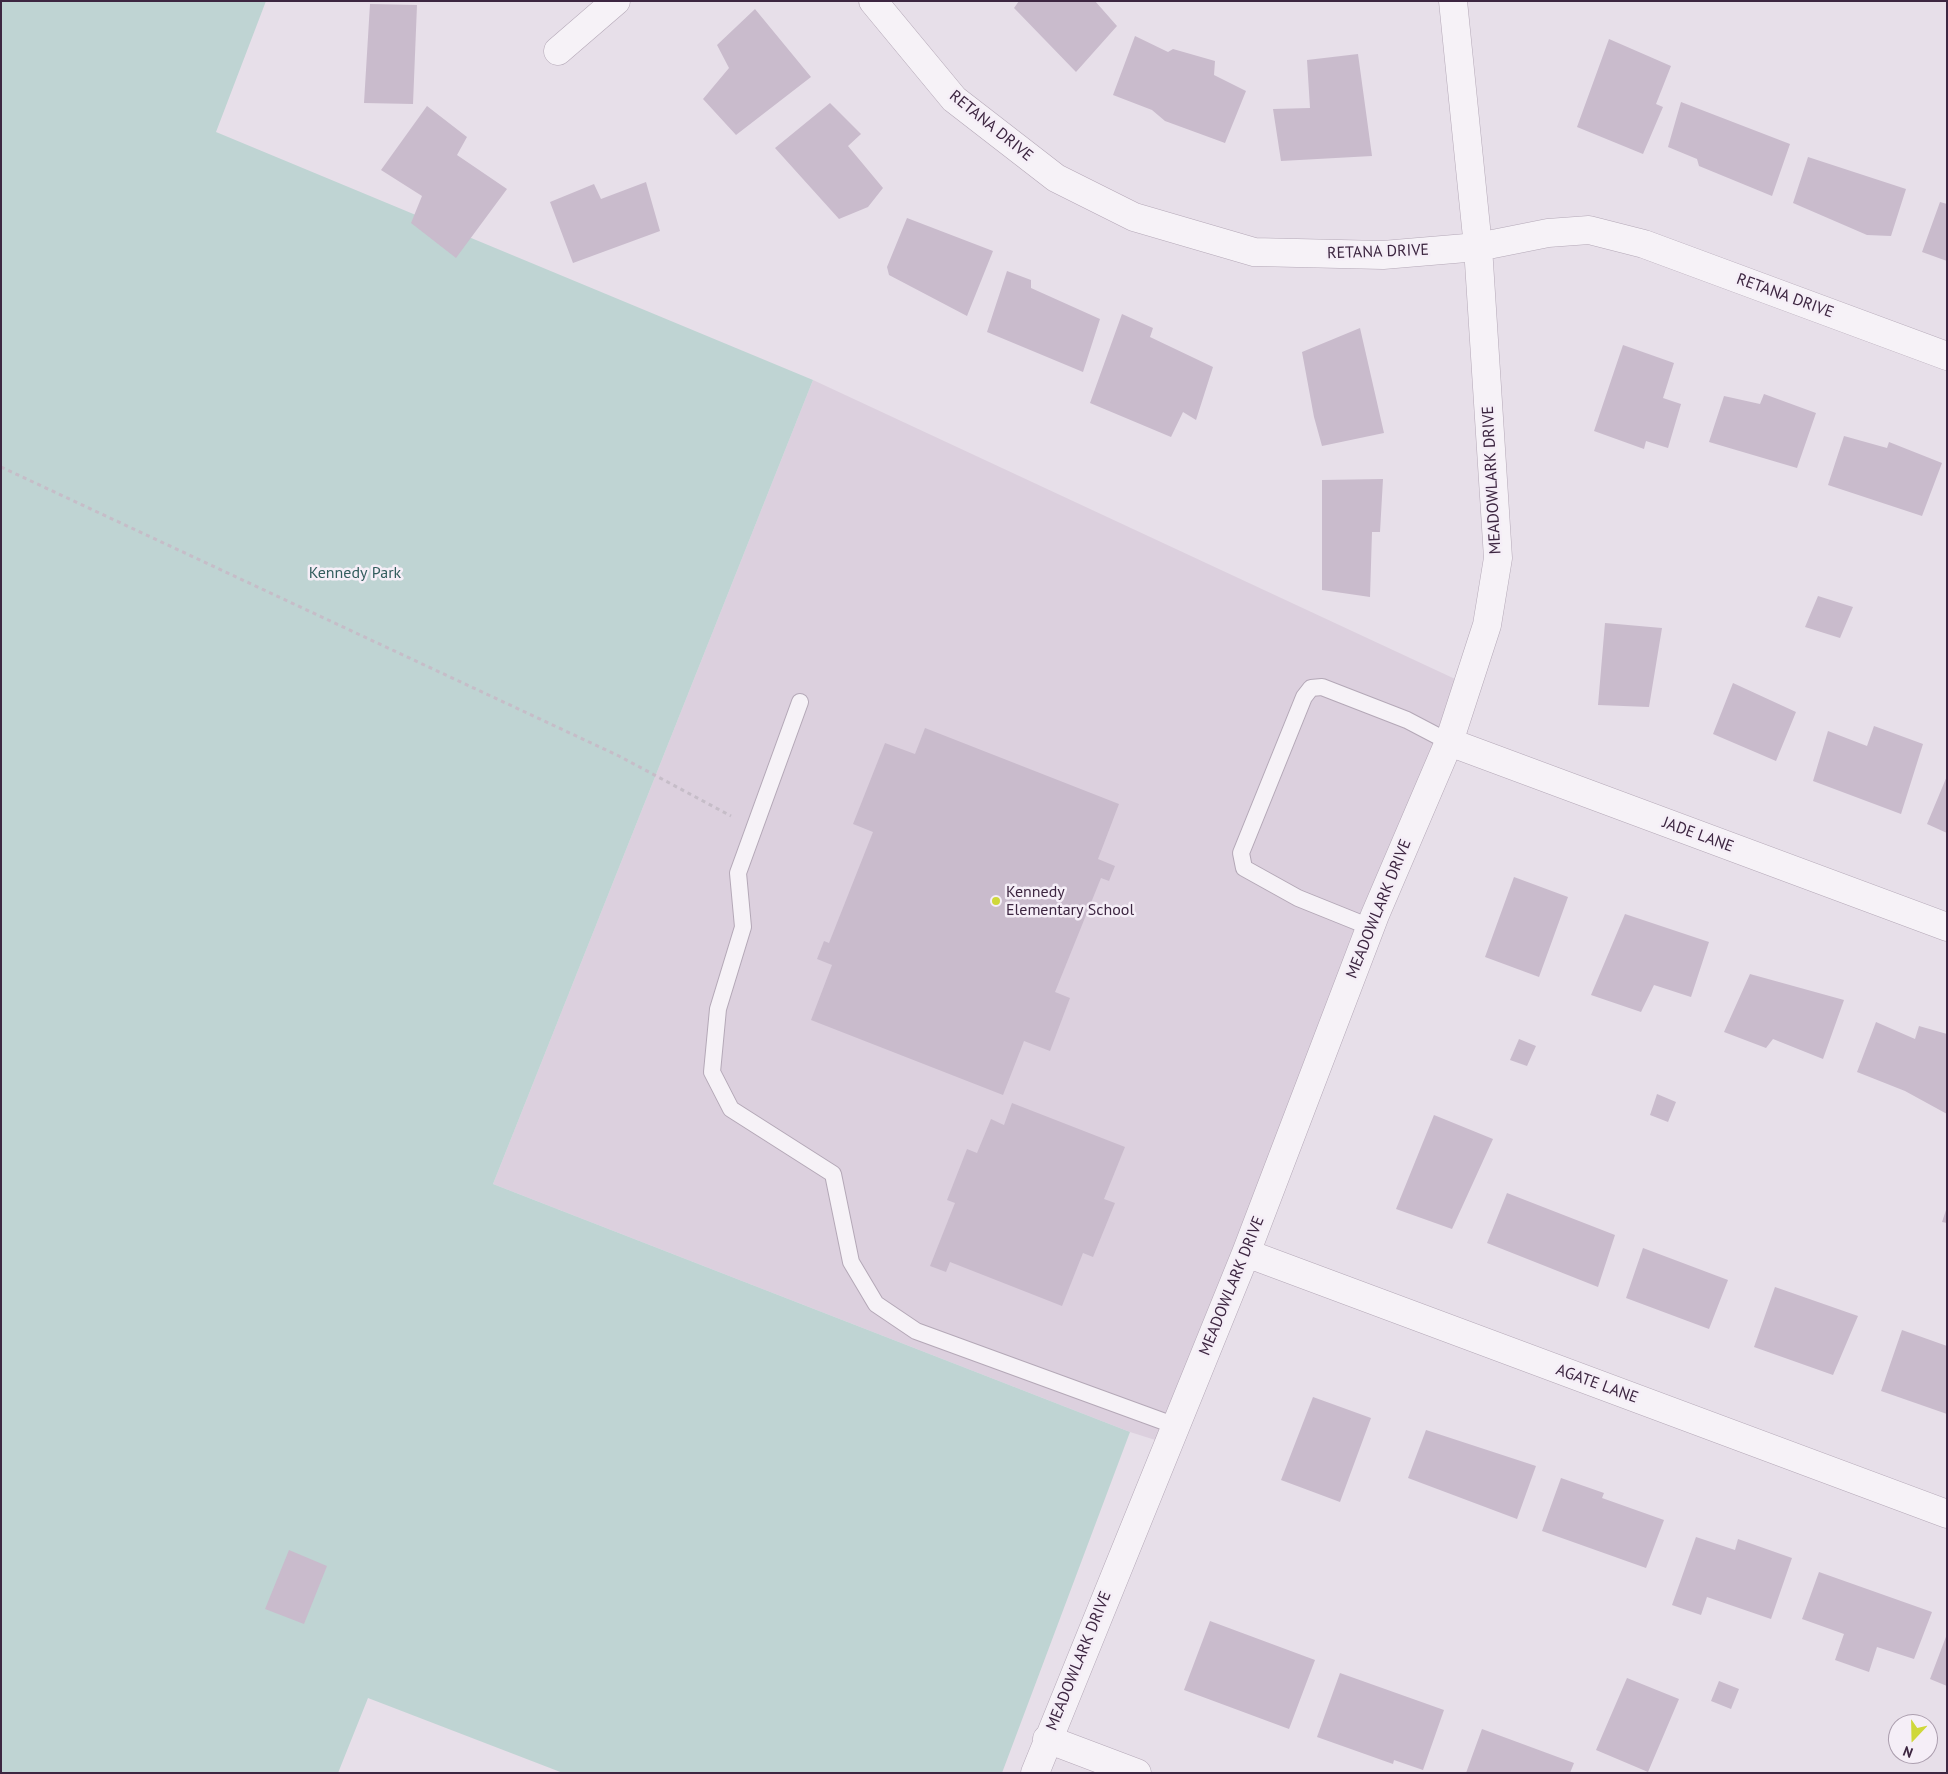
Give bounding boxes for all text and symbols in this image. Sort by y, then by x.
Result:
street label: RETANA DRIVE [945,86,1037,166]
street label: RETANA DRIVE [1327,241,1429,263]
street label: RETANA DRIVE [1734,270,1836,322]
street label: MEADOWLARK DRIVE [1479,405,1505,555]
park label: Kennedy Park [309,563,401,583]
street label: JADE LANE [1660,813,1736,857]
street label: MEADOWLARK DRIVE [1342,837,1416,981]
place label: Kennedy Elementary School [1006,882,1134,920]
marker: Kennedy Elementary School [990,895,1002,907]
street label: MEADOWLARK DRIVE [1195,1214,1269,1358]
street label: AGATE LANE [1553,1360,1641,1408]
street label: MEADOWLARK DRIVE [1042,1589,1116,1733]
north arrow [1888,1714,1938,1764]
text: N [1900,1742,1916,1762]

